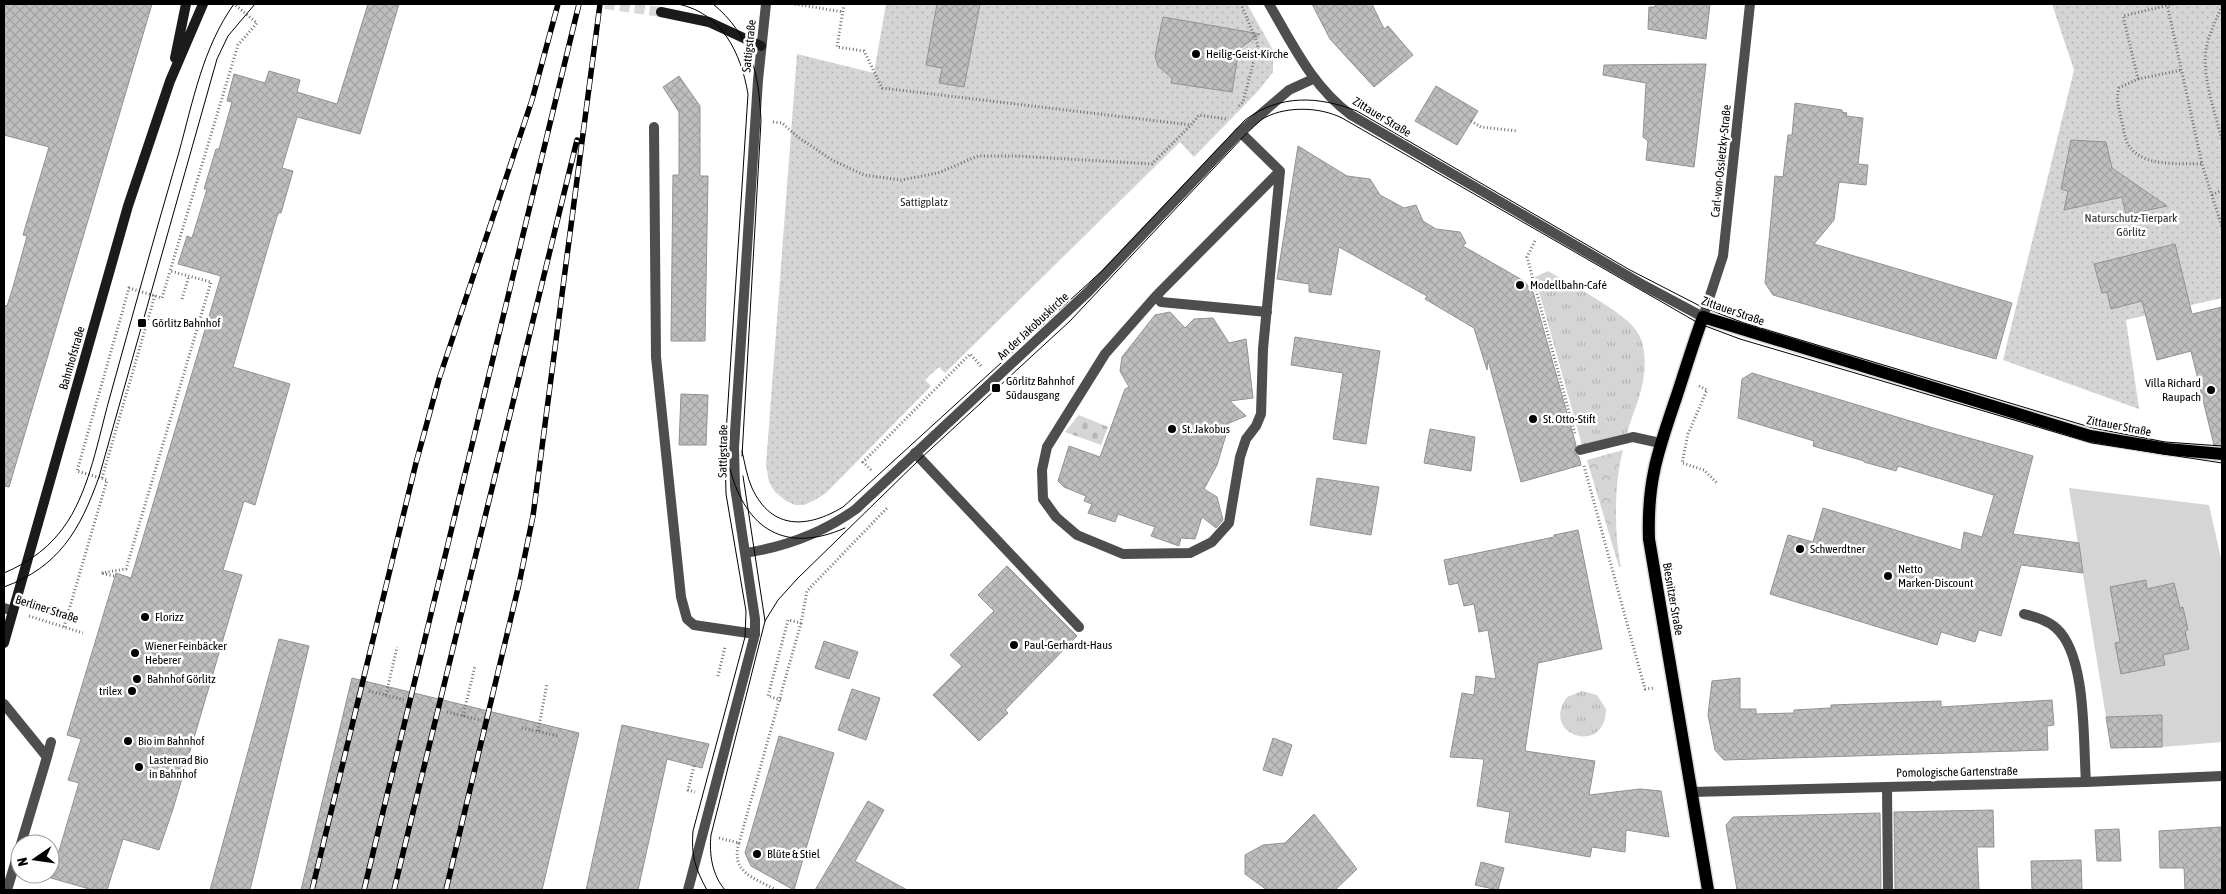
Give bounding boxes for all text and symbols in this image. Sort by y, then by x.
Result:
street label: Sattigstraße [739,19,759,73]
place label: Heilig-Geist-Kirche [1206,47,1288,61]
marker: Heilig-Geist-Kirche [1190,48,1202,60]
street label: Zittauer Straße [1350,94,1414,140]
street label: Carl-von-Ossietzky-Straße [1708,104,1734,218]
park label: Sattigplatz [900,195,949,209]
park label: Naturschutz-Tierpark Görlitz [2085,211,2178,239]
place label: Modellbahn-Café [1530,278,1607,292]
marker: Modellbahn-Café [1514,279,1526,291]
street label: An der Jakobuskirche [994,289,1072,363]
street label: Zittauer Straße [1700,294,1766,328]
place label: Görlitz Bahnhof [152,316,221,330]
marker: Görlitz Bahnhof [136,317,148,329]
street label: Bahnhofstraße [56,325,88,391]
place label: Görlitz Bahnhof Südausgang [1006,374,1075,402]
place label: Villa Richard Raupach [2145,376,2201,404]
marker: Görlitz Bahnhof Südausgang [990,382,1002,394]
marker: Villa Richard Raupach [2205,384,2217,396]
place label: St. Otto-Stift [1543,412,1596,426]
marker: St. Otto-Stift [1527,413,1539,425]
street label: Zittauer Straße [2085,413,2153,439]
place label: St. Jakobus [1182,422,1230,436]
marker: St. Jakobus [1166,423,1178,435]
street label: Sattigstraße [716,424,730,478]
place label: Schwerdtner [1810,542,1866,556]
marker: Schwerdtner [1794,543,1806,555]
street label: Biesnitzer Straße [1660,562,1686,636]
place label: Netto Marken-Discount [1898,562,1974,590]
marker: Netto Marken-Discount [1882,570,1894,582]
street label: Berliner Straße [14,592,80,626]
place label: Florizz [155,610,184,624]
marker: Florizz [139,611,151,623]
place label: Paul-Gerhardt-Haus [1024,638,1112,652]
place label: Wiener Feinbäcker Heberer [145,639,227,667]
marker: Paul-Gerhardt-Haus [1008,639,1020,651]
marker: Wiener Feinbäcker Heberer [129,647,141,659]
place label: Bahnhof Görlitz [147,672,216,686]
marker: Bahnhof Görlitz [131,673,143,685]
place label: trilex [99,684,122,698]
marker: trilex [126,685,138,697]
place label: Bio im Bahnhof [138,734,205,748]
marker: Bio im Bahnhof [122,735,134,747]
place label: Lastenrad Bio in Bahnhof [149,753,209,781]
marker: Lastenrad Bio in Bahnhof [133,761,145,773]
street label: Pomologische Gartenstraße [1896,764,2018,780]
north arrow [10,834,60,884]
place label: Blüte & Stiel [767,847,821,861]
marker: Blüte & Stiel [751,848,763,860]
text: N [14,856,31,868]

